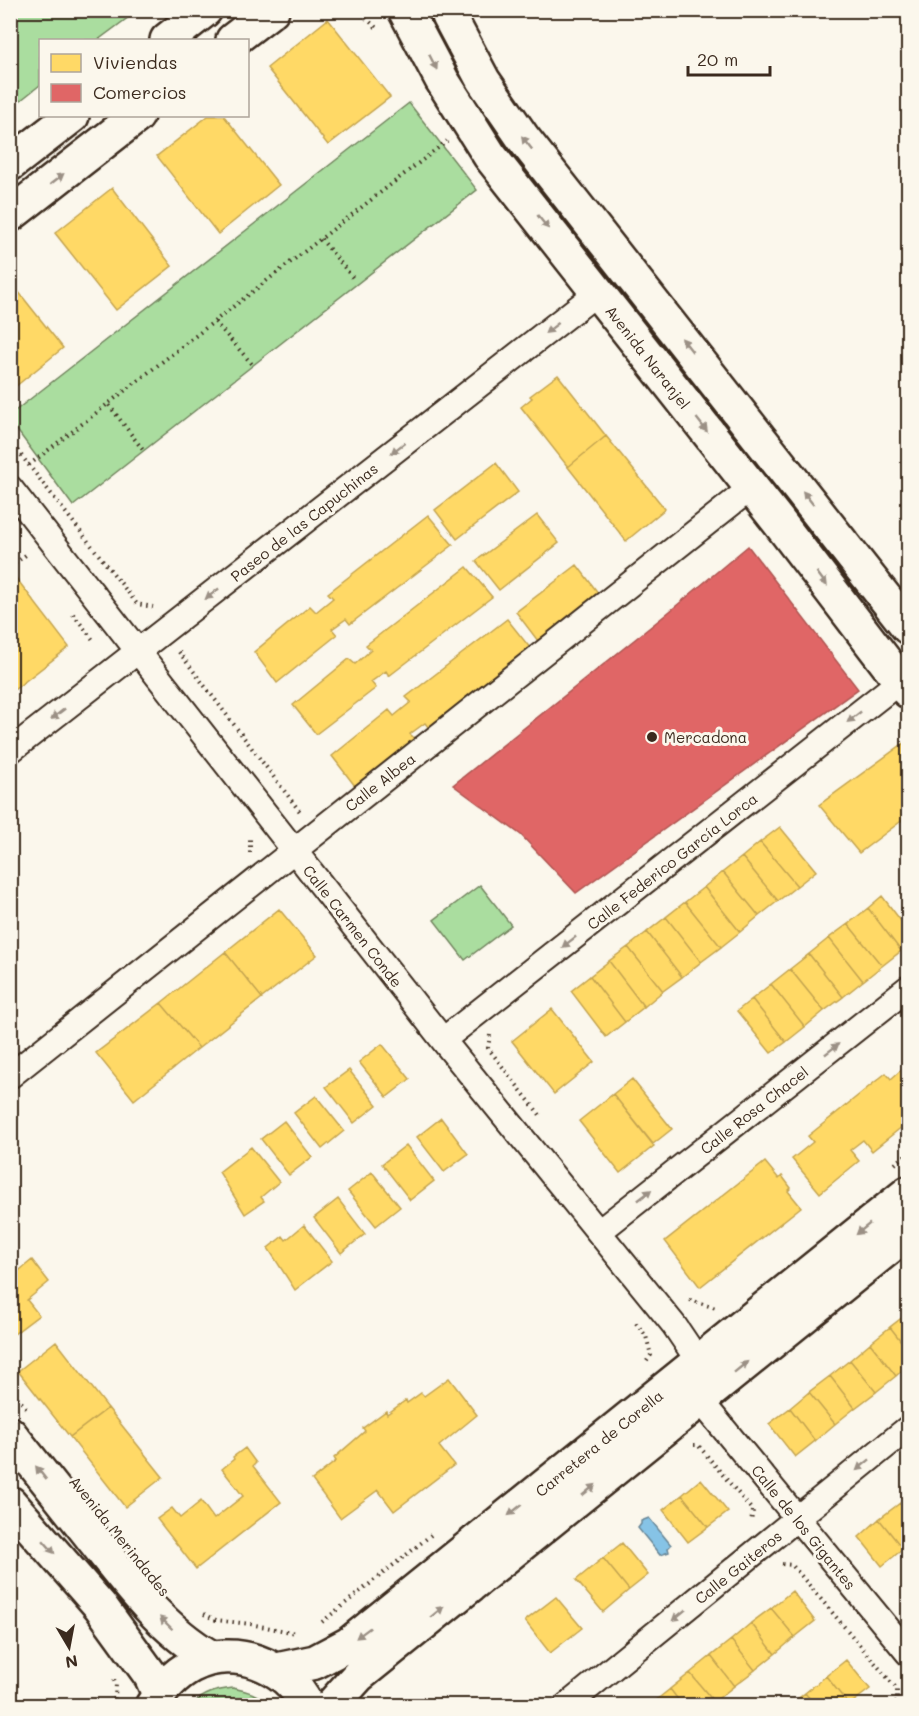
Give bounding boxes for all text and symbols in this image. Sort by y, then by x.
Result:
legend [39,39,249,117]
scale bar [688,39,770,77]
text: 20 m [697,47,738,71]
text: Viviendas [93,50,178,74]
one-way arrow [428,54,438,71]
text: Comercios [93,80,187,104]
one-way arrow [521,135,533,150]
one-way arrow [49,173,64,185]
one-way arrow [536,215,549,230]
street label: Avenida Naranjel [601,301,695,413]
one-way arrow [544,321,559,333]
one-way arrow [680,337,693,353]
one-way arrow [696,418,708,433]
one-way arrow [390,441,406,454]
street label: Paseo de las Capuchinas [226,458,382,586]
one-way arrow [801,490,814,506]
one-way arrow [816,572,828,587]
one-way arrow [204,588,219,600]
one-way arrow [50,708,66,721]
one-way arrow [846,711,862,724]
place label: Mercadona [664,727,747,747]
marker: Mercadona [645,730,659,744]
street label: Calle Albea [341,748,419,816]
street label: Calle Federico García Lorca [583,788,761,934]
street label: Calle Carmen Conde [299,861,407,991]
one-way arrow [561,935,577,948]
one-way arrow [824,1043,839,1055]
street label: Calle Rosa Chacel [696,1061,812,1159]
one-way arrow [638,1190,653,1202]
one-way arrow [855,1223,871,1236]
one-way arrow [733,1361,748,1374]
street label: Carretera de Corella [531,1385,667,1501]
one-way arrow [855,1459,871,1472]
street label: Calle de los Gigantes [747,1460,861,1594]
one-way arrow [36,1466,48,1481]
street label: Avenida Merindades [65,1472,175,1600]
one-way arrow [582,1484,597,1496]
one-way arrow [507,1504,523,1517]
street label: Calle Gaiteros [690,1526,786,1608]
one-way arrow [42,1539,55,1554]
one-way arrow [430,1606,445,1618]
one-way arrow [671,1608,687,1621]
one-way arrow [160,1616,174,1630]
north arrow [39,1617,99,1677]
one-way arrow [356,1626,371,1638]
text: N [64,1651,80,1674]

